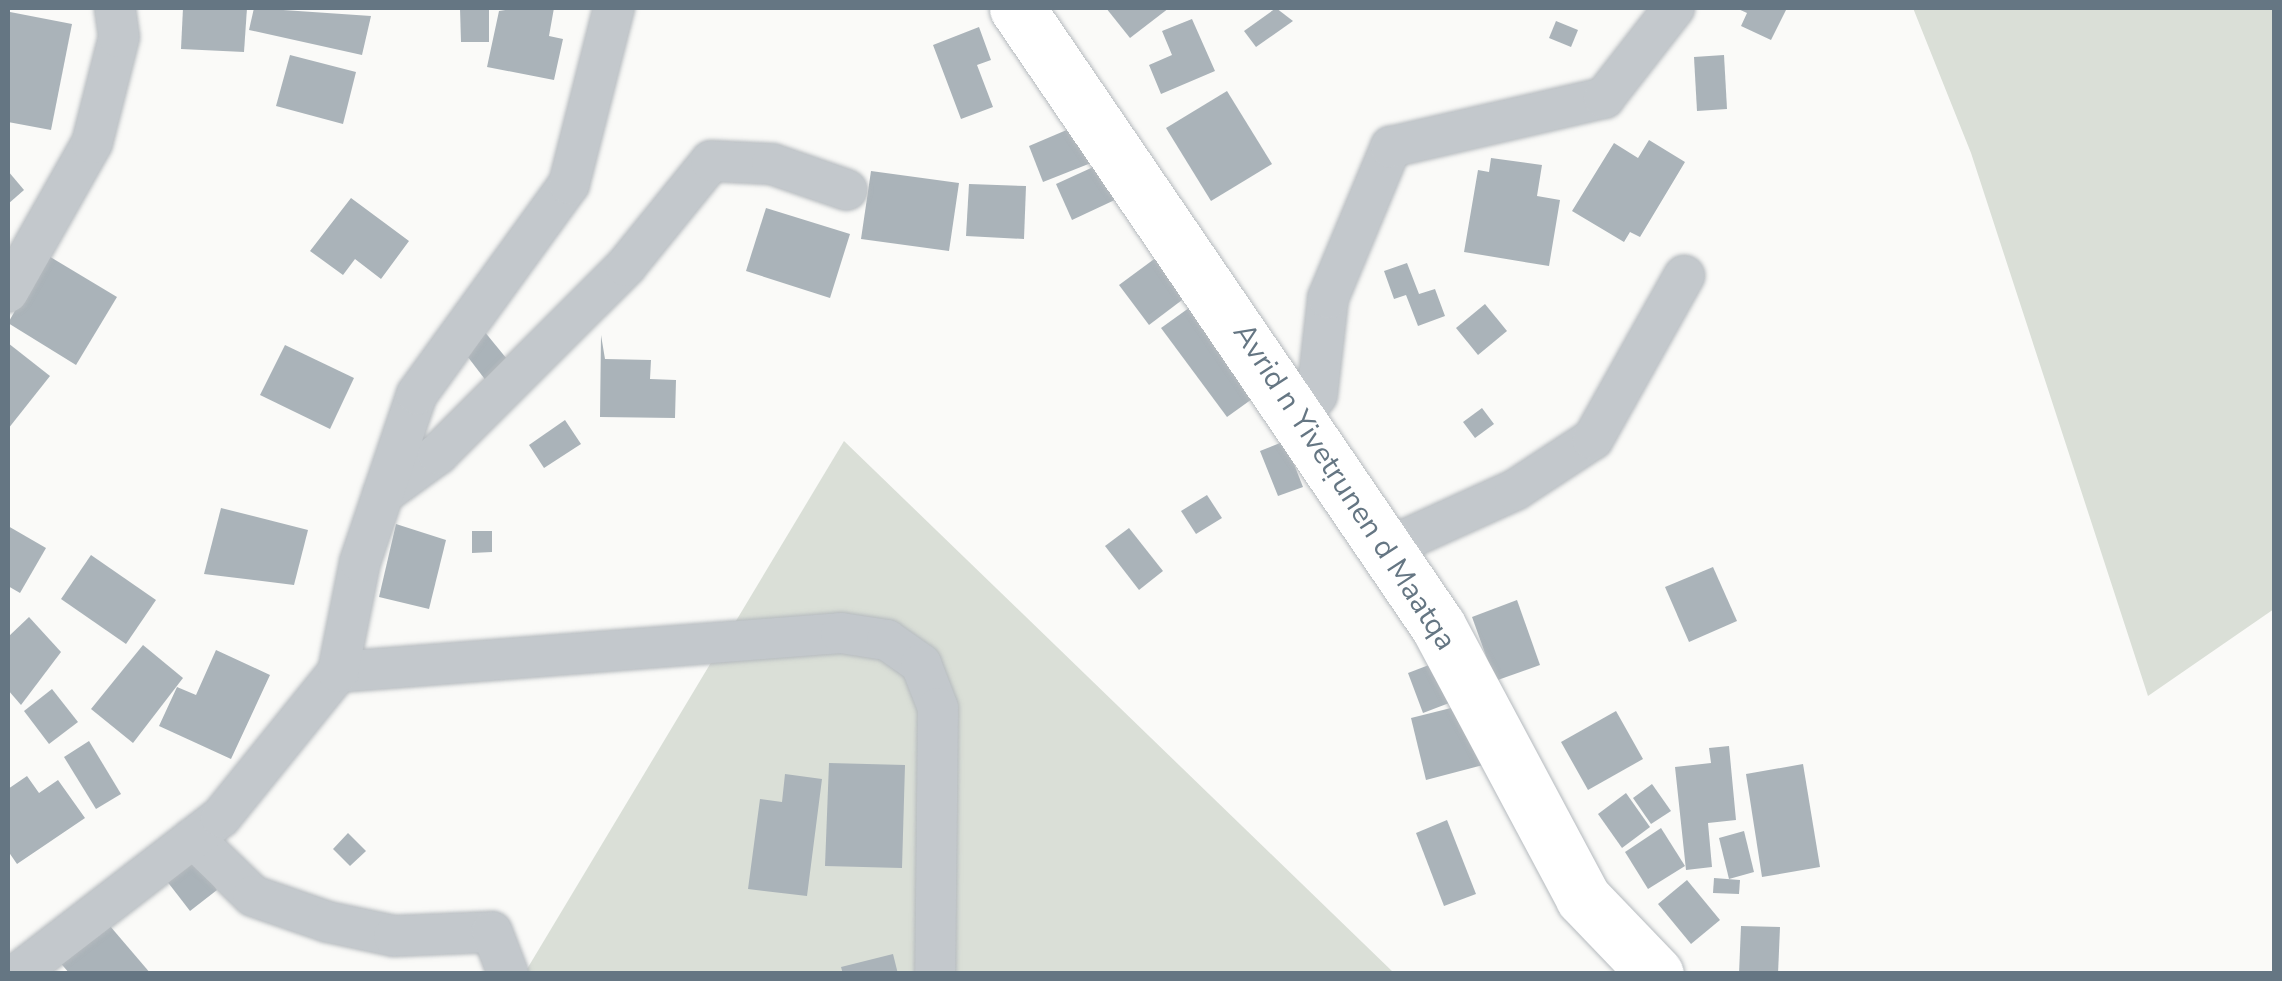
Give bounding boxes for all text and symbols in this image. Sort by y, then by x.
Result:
street label: Avrid n Yivetṛunen d Maatqa [1225,317,1463,657]

